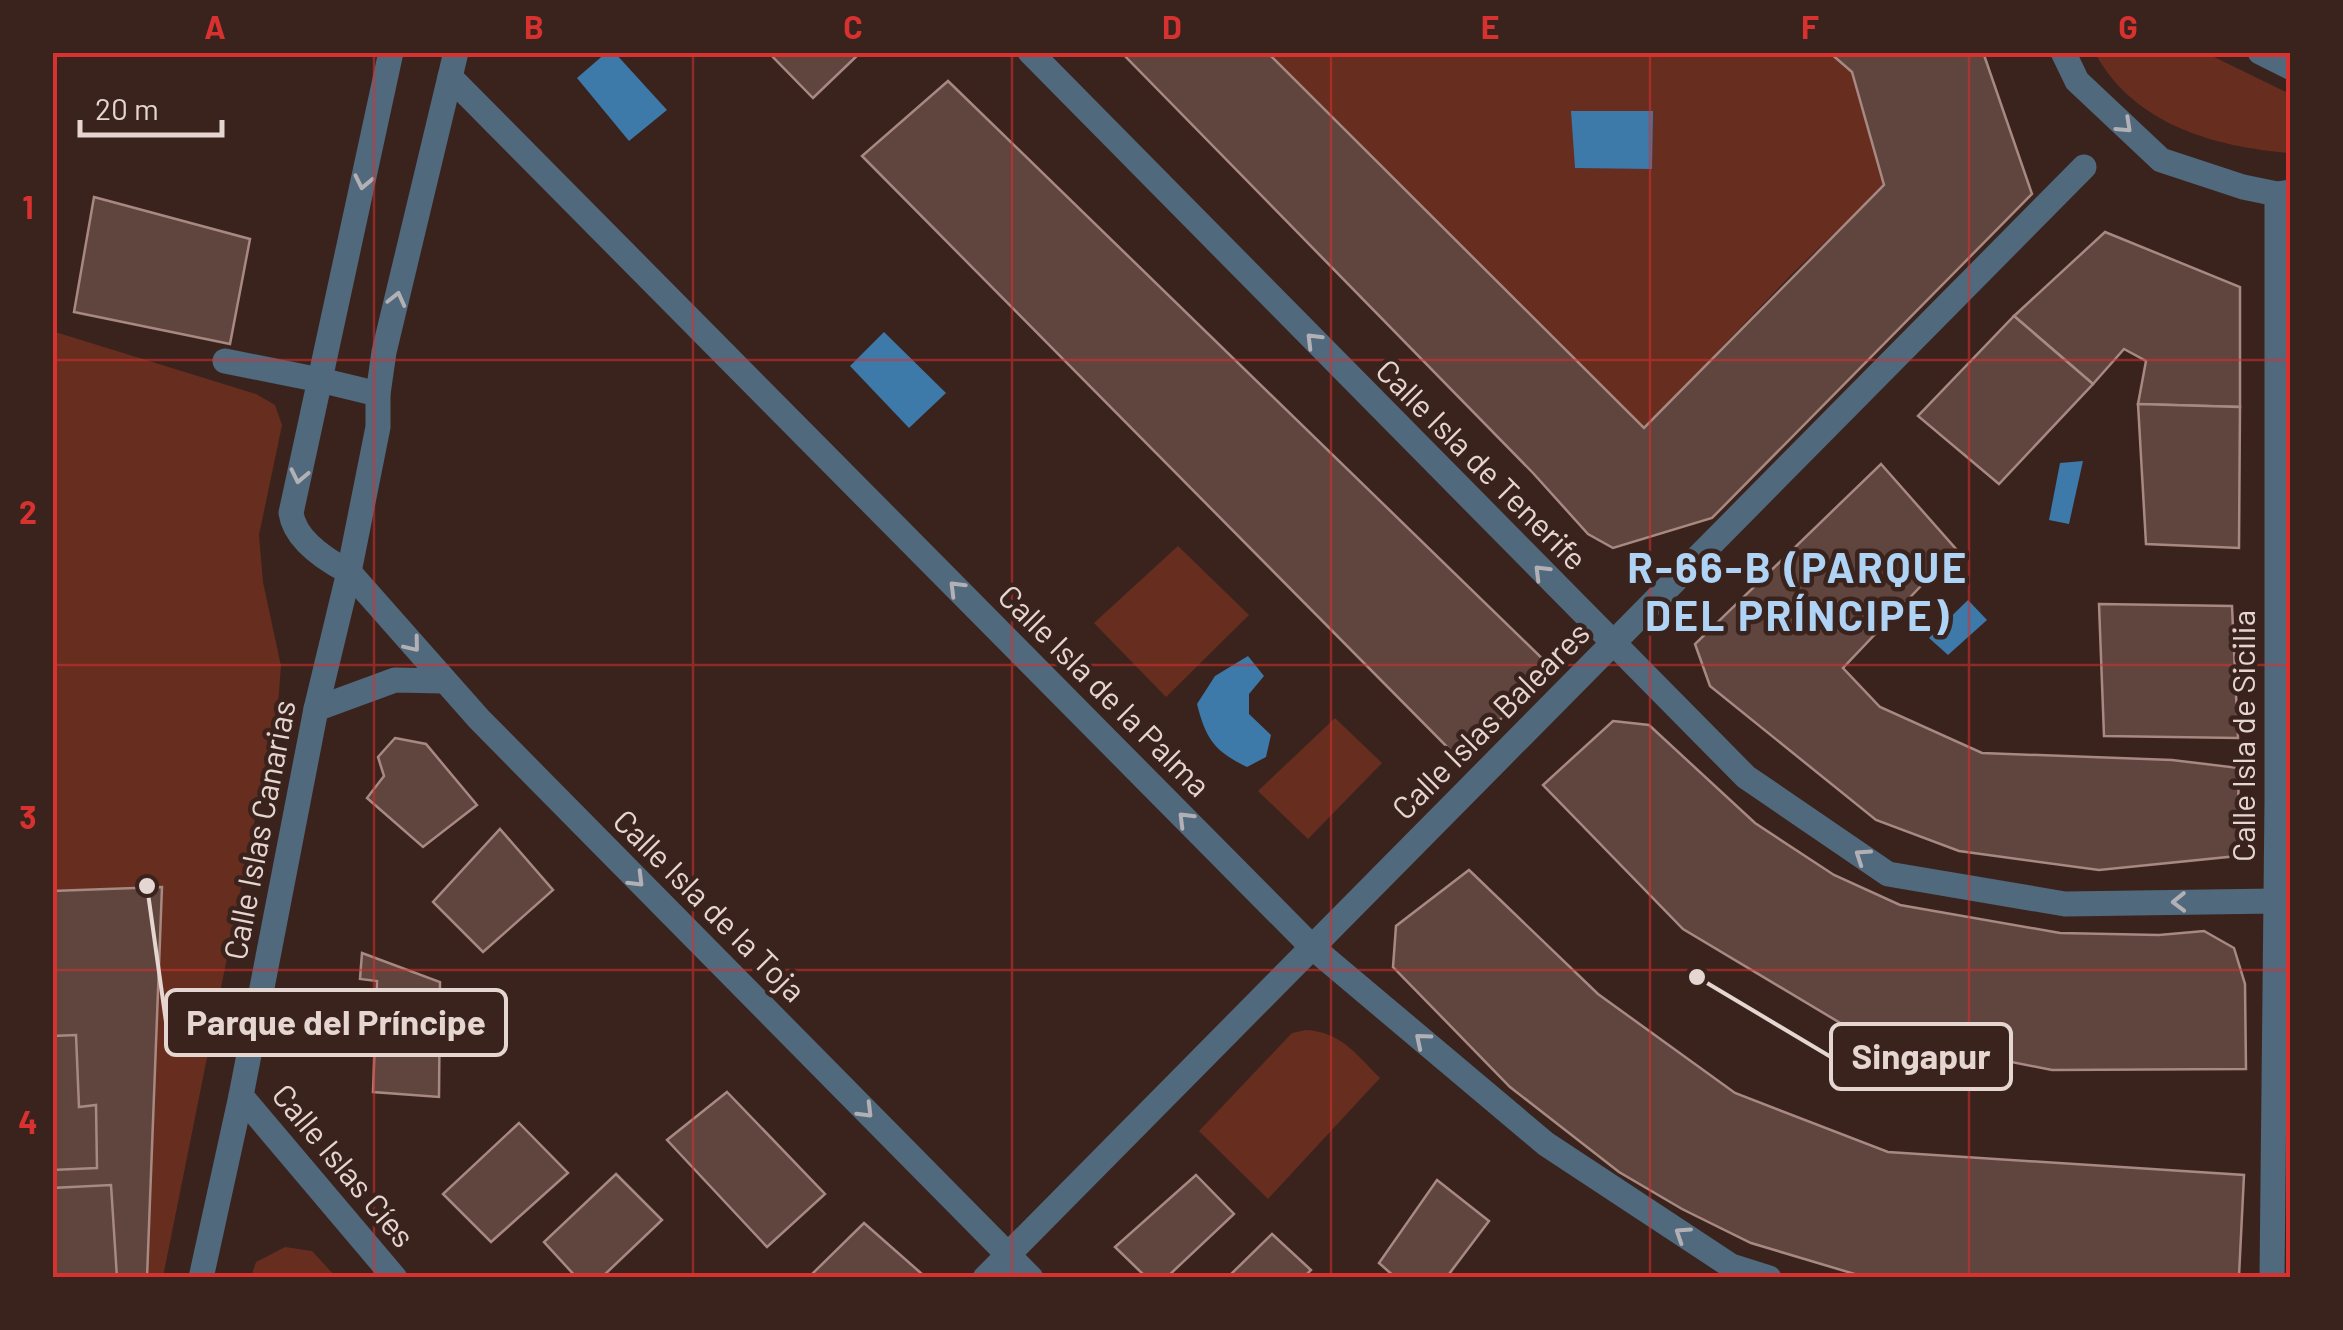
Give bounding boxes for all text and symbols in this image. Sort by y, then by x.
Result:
text: A [204,7,226,45]
text: B [524,7,544,45]
text: C [843,7,863,45]
text: D [1162,7,1182,45]
text: E [1481,7,1499,45]
text: F [1801,7,1819,45]
text: G [2118,7,2138,45]
scale bar [80,75,222,137]
text: 20 m [95,90,159,126]
one-way arrow [2113,114,2131,132]
one-way arrow [353,173,374,190]
text: 1 [22,187,34,225]
one-way arrow [385,291,406,308]
one-way arrow [1307,334,1325,352]
street label: Calle Isla de Tenerife [1369,350,1596,577]
one-way arrow [289,467,310,484]
text: 2 [19,492,37,530]
district label: R-66-B (PARQUE DEL PRÍNCIPE) [1627,541,1969,639]
one-way arrow [1535,566,1553,584]
street label: Calle Isla de la Palma [992,576,1219,803]
one-way arrow [950,581,968,599]
street label: Calle Isla de Sicilia [2223,610,2261,862]
street label: Calle Islas Baleares [1383,613,1596,826]
one-way arrow [401,634,419,652]
street label: Calle Islas Canarias [214,697,302,963]
text: 3 [19,797,37,835]
street label: Calle Isla de la Toja [606,801,814,1009]
one-way arrow [1178,812,1196,830]
one-way arrow [1854,850,1873,868]
one-way arrow [626,869,644,887]
one-way arrow [2170,891,2186,913]
callout: Parque del Príncipe [166,990,506,1055]
text: Parque del Príncipe [186,1000,486,1042]
callout: Singapur [1831,1024,2011,1089]
one-way arrow [1416,1034,1434,1052]
text: Singapur [1851,1034,1991,1076]
street label: Calle Islas Cíes [265,1075,424,1254]
one-way arrow [854,1100,872,1118]
text: 4 [18,1102,38,1140]
one-way arrow [1675,1227,1693,1246]

